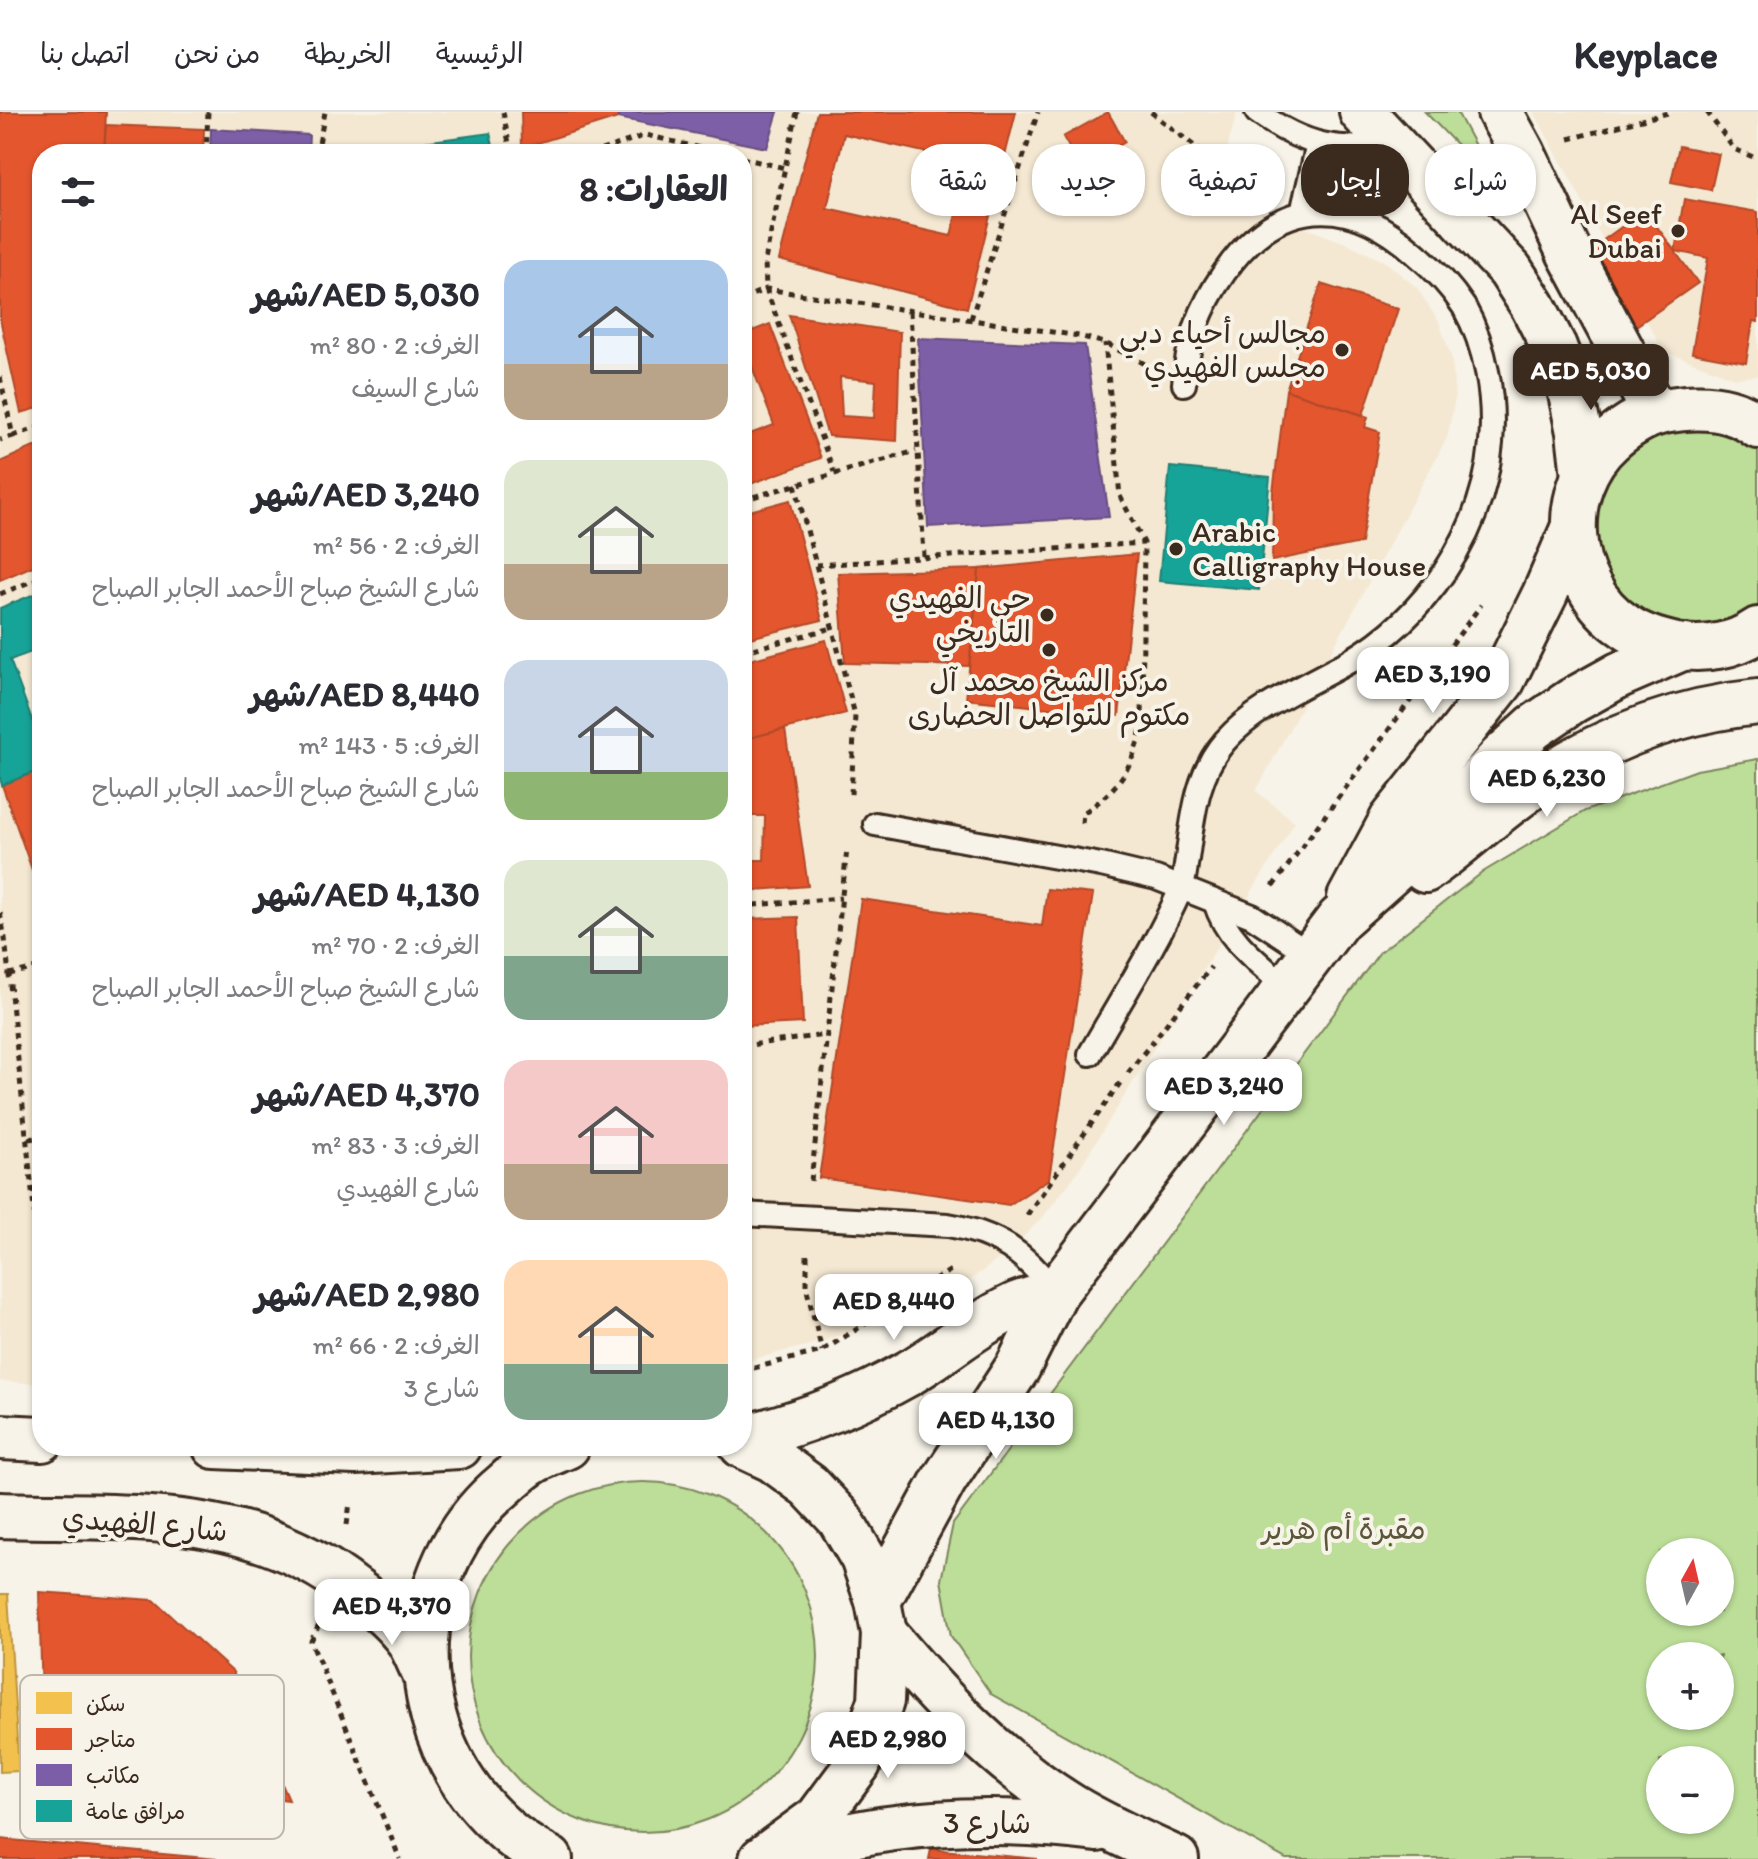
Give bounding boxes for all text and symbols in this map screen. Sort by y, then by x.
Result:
text: Keyplace [1574,32,1718,78]
text: اتصل بنا [40,36,130,70]
text: من نحن [174,36,260,70]
text: الخريطة [304,36,392,70]
text: الرئيسية [436,36,524,70]
chip: شقة [911,144,1016,216]
chip: جديد [1032,144,1145,216]
chip: تصفية [1161,144,1285,216]
chip: إيجار [1301,144,1409,216]
chip: شراء [1425,144,1536,216]
text: العقارات: 8 [579,169,728,210]
icon: filters [56,170,100,214]
place label: Al Seef Dubai [1571,195,1662,266]
marker: Al Seef Dubai [1669,222,1687,240]
text: AED 5,030/شهر [252,274,480,315]
icon: home [568,292,664,388]
place label: مجالس أحياء دبي مجلس الفهيدي [1119,314,1326,388]
text: الغرف: 2 · 80 m² [310,329,480,361]
marker: مجالس أحياء دبي مجلس الفهيدي [1333,341,1351,359]
pin: AED 5,030 [1499,344,1683,412]
text: AED 5,030 [1531,354,1651,386]
text: شارع السيف [351,372,480,404]
text: AED 3,240/شهر [252,474,480,515]
icon: home [568,492,664,588]
place label: Arabic Calligraphy House [1192,513,1426,584]
text: الغرف: 2 · 56 m² [313,529,480,561]
marker: Arabic Calligraphy House [1167,540,1185,558]
text: شارع الشيخ صباح الأحمد الجابر الصباح [92,572,480,604]
place label: حي الفهيدي التاريخي [889,579,1031,658]
marker: حي الفهيدي التاريخي [1038,606,1056,624]
marker: مركز الشيخ محمد آل مكتوم للتواصل الحضارى [1040,641,1058,659]
pin: AED 3,190 [1341,647,1525,715]
text: AED 3,190 [1375,657,1491,689]
place label: مركز الشيخ محمد آل مكتوم للتواصل الحضارى [908,662,1190,738]
text: AED 8,440/شهر [250,674,480,715]
icon: home [568,692,664,788]
text: الغرف: 5 · 143 m² [298,729,480,761]
pin: AED 6,230 [1455,751,1639,819]
text: AED 6,230 [1488,761,1606,793]
text: شارع الشيخ صباح الأحمد الجابر الصباح [92,772,480,804]
text: AED 4,130/شهر [254,874,480,915]
icon: home [568,892,664,988]
text: الغرف: 2 · 70 m² [311,929,480,961]
text: شارع الشيخ صباح الأحمد الجابر الصباح [92,972,480,1004]
pin: AED 3,240 [1132,1059,1316,1127]
text: AED 3,240 [1164,1069,1284,1101]
text: AED 4,370/شهر [253,1074,480,1115]
icon: home [568,1092,664,1188]
text: الغرف: 3 · 83 m² [311,1129,480,1161]
text: شارع الفهيدي [336,1172,480,1204]
text: AED 2,980/شهر [255,1274,480,1315]
pin: AED 8,440 [802,1274,986,1342]
text: AED 8,440 [833,1284,955,1316]
icon: home [568,1292,664,1388]
text: الغرف: 2 · 66 m² [313,1329,480,1361]
text: شارع 3 [404,1372,480,1404]
pin: AED 4,130 [904,1393,1088,1461]
text: AED 4,130 [937,1403,1055,1435]
street label: شارع الفهيدي [61,1498,229,1552]
park label: مقبرة أم هرير [1259,1510,1426,1551]
north arrow [1646,1538,1734,1626]
map controls [1646,1538,1734,1834]
pin: AED 4,370 [300,1579,484,1647]
text: AED 4,370 [332,1589,452,1621]
button: + [1646,1642,1734,1730]
legend [20,1675,284,1839]
text: سكن [86,1690,126,1717]
pin: AED 2,980 [796,1712,980,1780]
text: AED 2,980 [829,1722,947,1754]
text: متاجر [84,1726,136,1753]
button: − [1646,1746,1734,1834]
text: مكاتب [86,1762,140,1789]
text: مرافق عامة [86,1798,185,1825]
street label: شارع 3 [943,1804,1031,1844]

